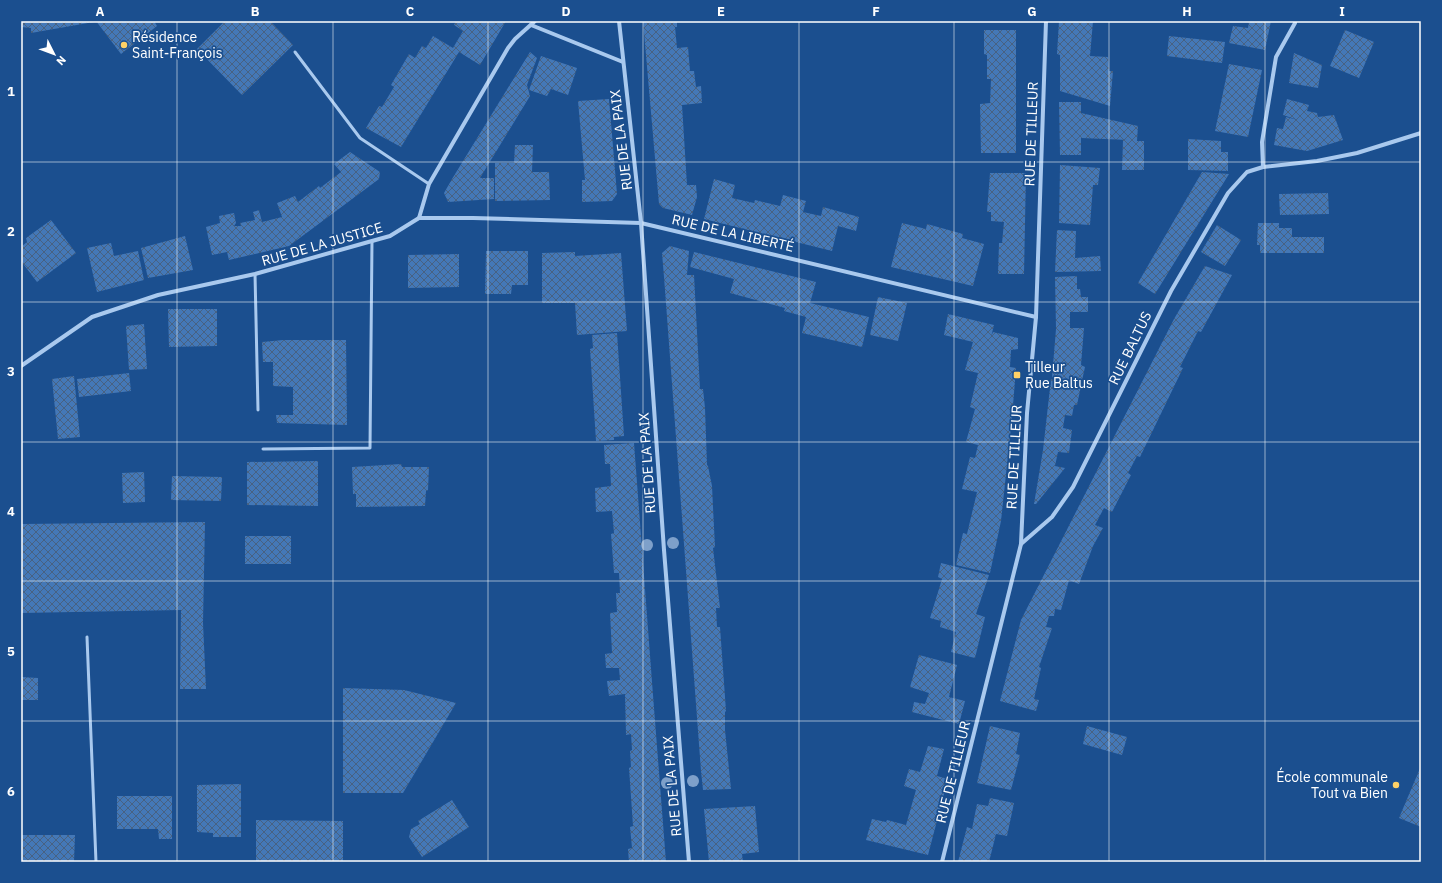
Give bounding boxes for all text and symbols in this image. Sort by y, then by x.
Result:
text: A [96,3,105,20]
text: B [251,3,260,20]
text: C [406,3,415,20]
text: D [561,3,571,20]
text: E [717,3,725,20]
text: F [872,3,880,20]
text: G [1027,3,1037,20]
text: H [1182,3,1192,20]
text: I [1339,3,1345,20]
place label: Résidence Saint-François [132,28,223,62]
north arrow [34,34,74,74]
marker: Résidence Saint-François [119,40,129,50]
text: N [54,53,69,68]
street label: RUE DE TILLEUR [1020,81,1042,187]
text: 1 [7,83,15,100]
street label: RUE DE LA PAIX [606,88,636,191]
street label: RUE DE LA LIBERTÉ [670,209,796,256]
street label: RUE DE LA JUSTICE [259,218,385,270]
text: 2 [7,223,15,240]
street label: RUE BALTUS [1105,308,1155,388]
place label: Tilleur Rue Baltus [1025,358,1093,392]
text: 3 [7,363,15,380]
marker: Tilleur Rue Baltus [1012,370,1022,380]
street label: RUE DE TILLEUR [1002,404,1026,510]
street label: RUE DE LA PAIX [634,411,660,514]
text: 4 [7,503,15,520]
text: 5 [7,643,15,660]
street label: RUE DE TILLEUR [932,719,974,825]
street label: RUE DE LA PAIX [659,734,685,837]
place label: École communale Tout va Bien [1276,767,1388,802]
marker: École communale Tout va Bien [1391,780,1401,790]
text: 6 [7,783,15,800]

